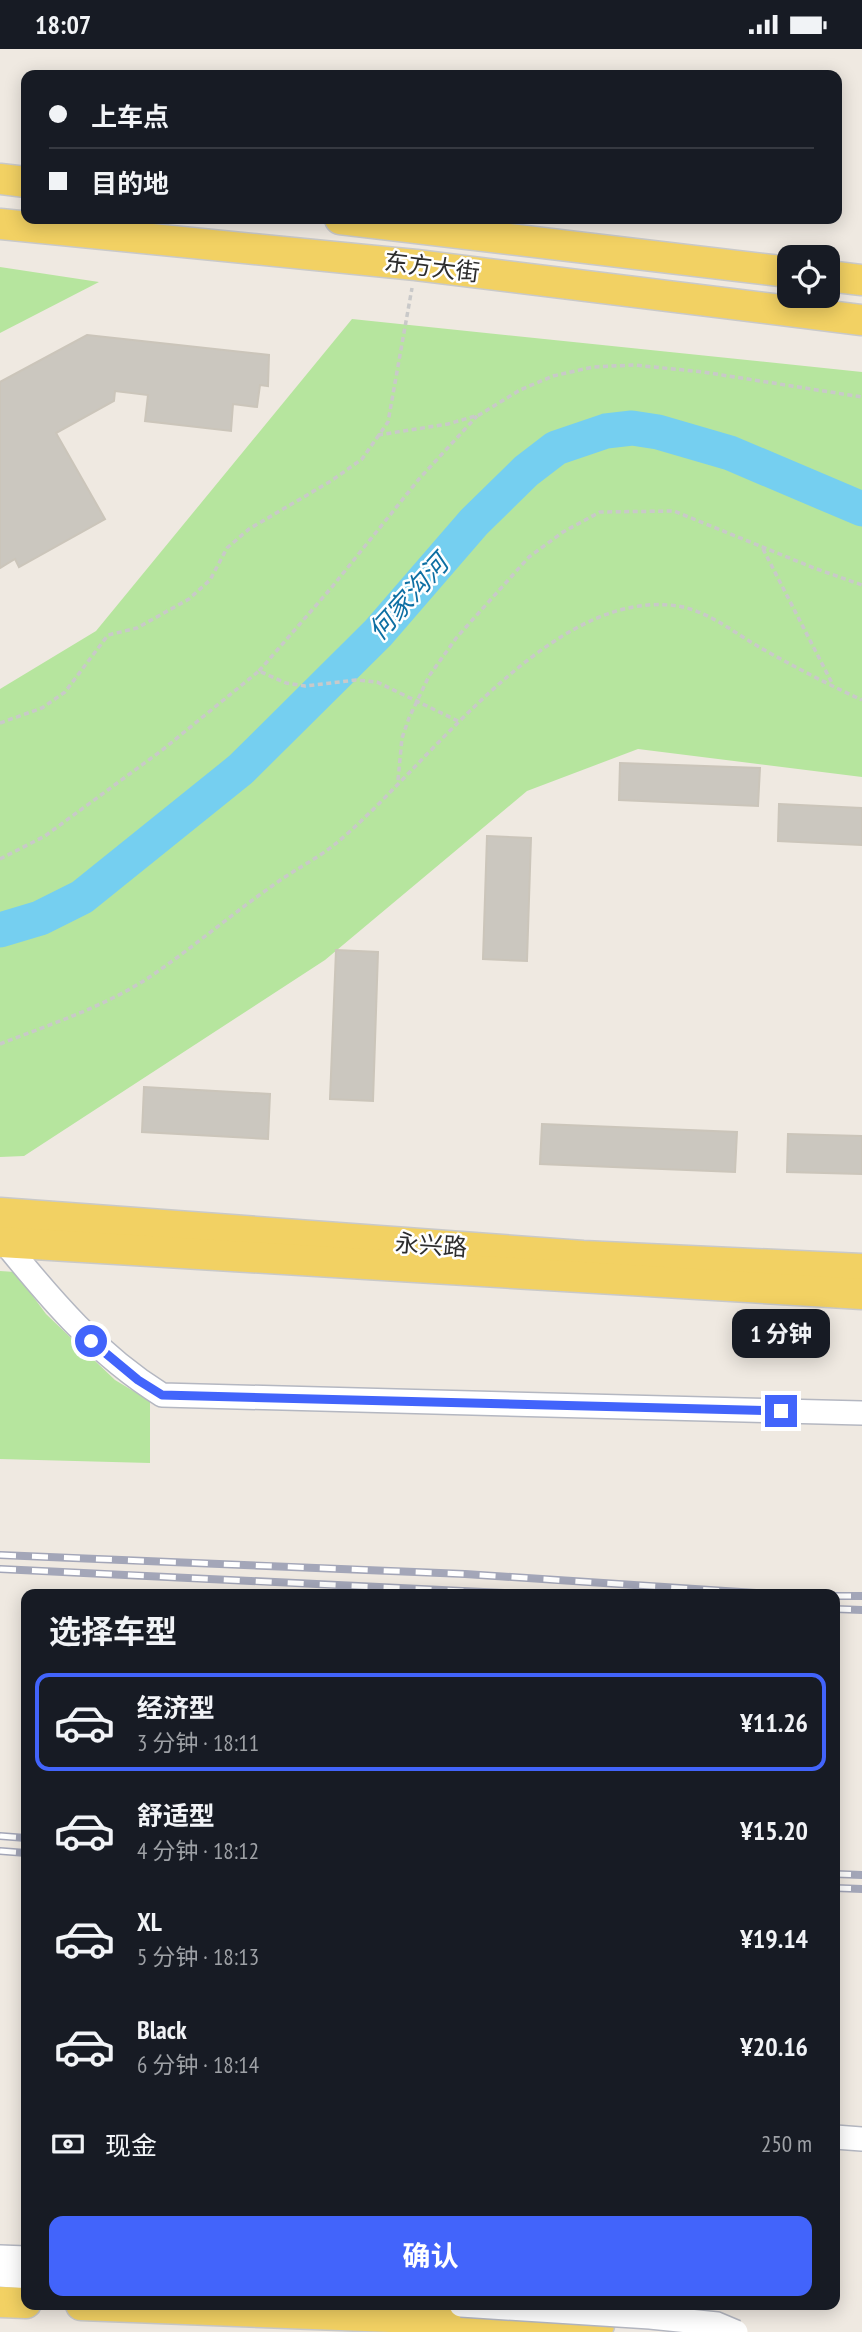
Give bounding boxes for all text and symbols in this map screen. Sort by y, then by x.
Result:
text: 18:07 [35,8,91,41]
text: 上车点 [91,100,169,133]
text: 目的地 [91,167,169,200]
map controls [777,245,840,308]
button: locate [777,245,840,308]
street label: 东方大街 [382,246,482,288]
water label: 何家沟河 [361,544,458,647]
street label: 永兴路 [394,1227,468,1263]
callout: 1 分钟 [732,1309,830,1359]
text: 1 分钟 [750,1319,812,1348]
route start [75,1325,107,1357]
route end [765,1395,797,1427]
text: 选择车型 [49,1610,177,1652]
icon: car [53,1691,116,1754]
text: 经济型 [137,1691,215,1724]
text: ¥11.26 [740,1706,808,1739]
text: 3 分钟 · 18:11 [137,1728,259,1757]
icon: car [53,1799,116,1862]
text: 舒适型 [137,1799,215,1832]
text: ¥15.20 [740,1814,808,1847]
text: 4 分钟 · 18:12 [137,1836,259,1865]
text: XL [137,1905,162,1938]
icon: car [53,1907,116,1970]
text: ¥19.14 [740,1922,808,1955]
text: 5 分钟 · 18:13 [137,1942,259,1971]
text: Black [137,2013,187,2046]
icon: car [53,2015,116,2078]
text: ¥20.16 [740,2030,808,2063]
text: 6 分钟 · 18:14 [137,2050,259,2079]
icon: cash [49,2125,87,2163]
text: 现金 [105,2129,157,2162]
text: 250 m [761,2129,812,2158]
button: 确认 [49,2216,812,2296]

